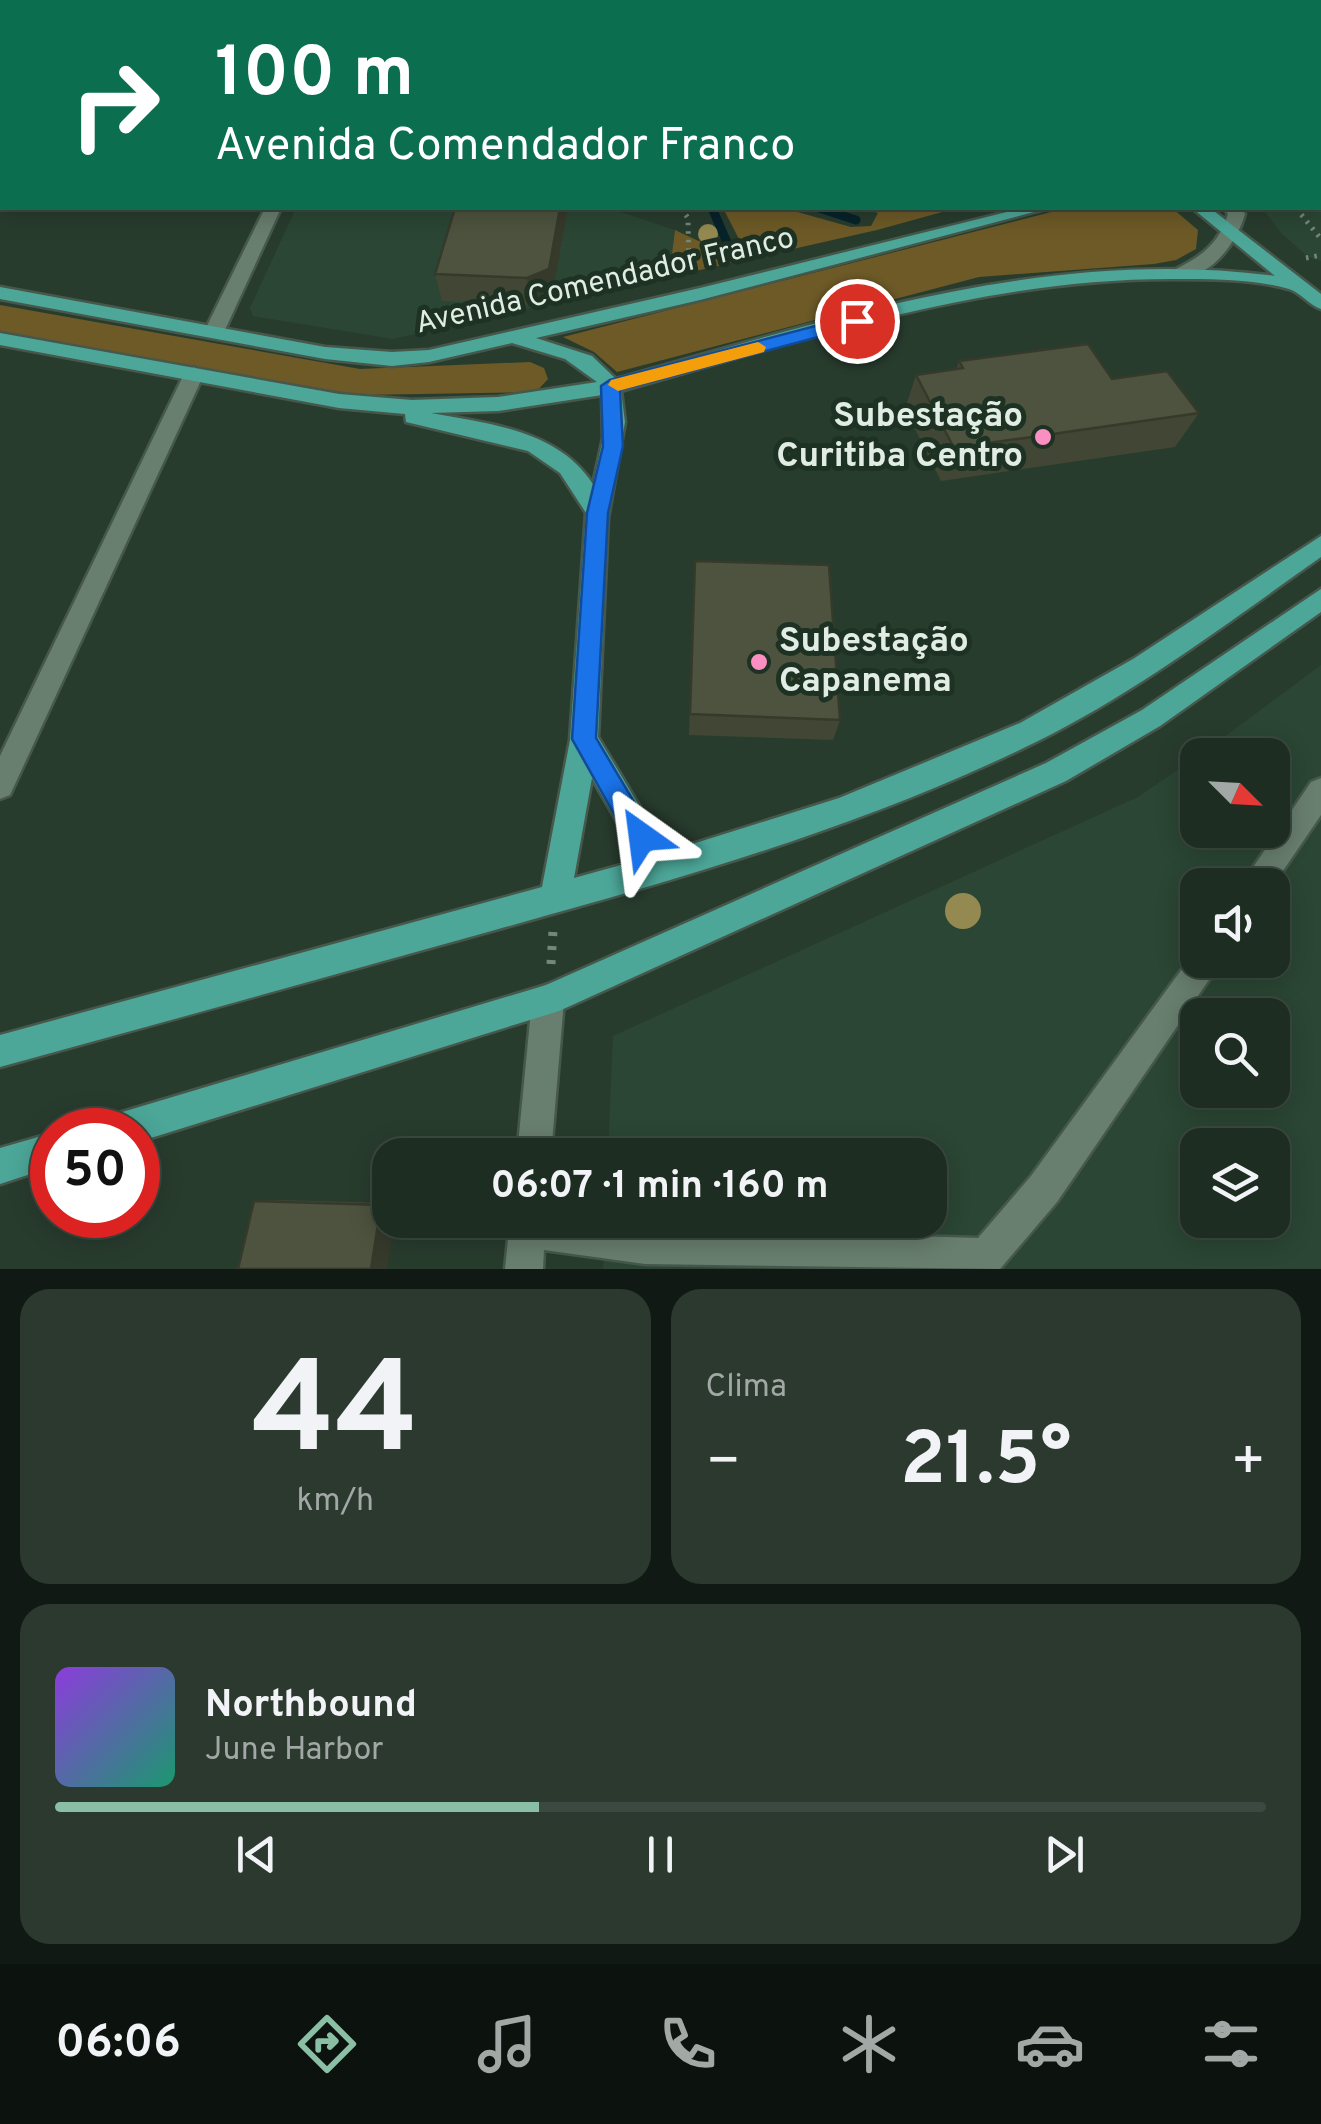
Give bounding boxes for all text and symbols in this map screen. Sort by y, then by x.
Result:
text: 100 m [215,32,414,121]
icon: right [50,40,180,170]
text: Avenida Comendador Franco [215,119,795,176]
street label: Avenida Comendador Franco [412,220,798,344]
pin [815,279,900,364]
icon: arrive [830,294,885,349]
place label: Subestação Curitiba Centro [776,395,1023,479]
marker: Subestação Curitiba Centro [1032,426,1054,448]
place label: Subestação Capanema [779,620,969,704]
marker: Subestação Capanema [748,651,770,673]
north arrow [1180,738,1290,848]
map controls [1180,738,1290,1238]
position arrow [590,785,694,889]
button: sound [1180,868,1290,978]
button: search [1180,998,1290,1108]
speed limit sign: 50 [30,1108,160,1238]
button: layers [1180,1128,1290,1238]
text: 06:07 · 1 min · 160 m [491,1163,828,1212]
text: 44 [252,1334,419,1499]
text: Clima [706,1368,787,1408]
text: 21.5° [900,1416,1071,1511]
text: − [706,1429,741,1499]
text: + [1231,1429,1266,1499]
text: km/h [296,1482,374,1522]
text: Northbound [205,1682,417,1731]
text: June Harbor [205,1731,384,1771]
icon: previous [229,1827,284,1882]
icon: pause [633,1827,688,1882]
icon: next [1037,1827,1092,1882]
icon: directions [292,2009,362,2079]
icon: music [472,2009,542,2079]
icon: phone [653,2009,723,2079]
icon: climate [834,2009,904,2079]
icon: car [1015,2009,1085,2079]
icon: filters [1196,2009,1266,2079]
text: 06:06 [55,2016,181,2073]

